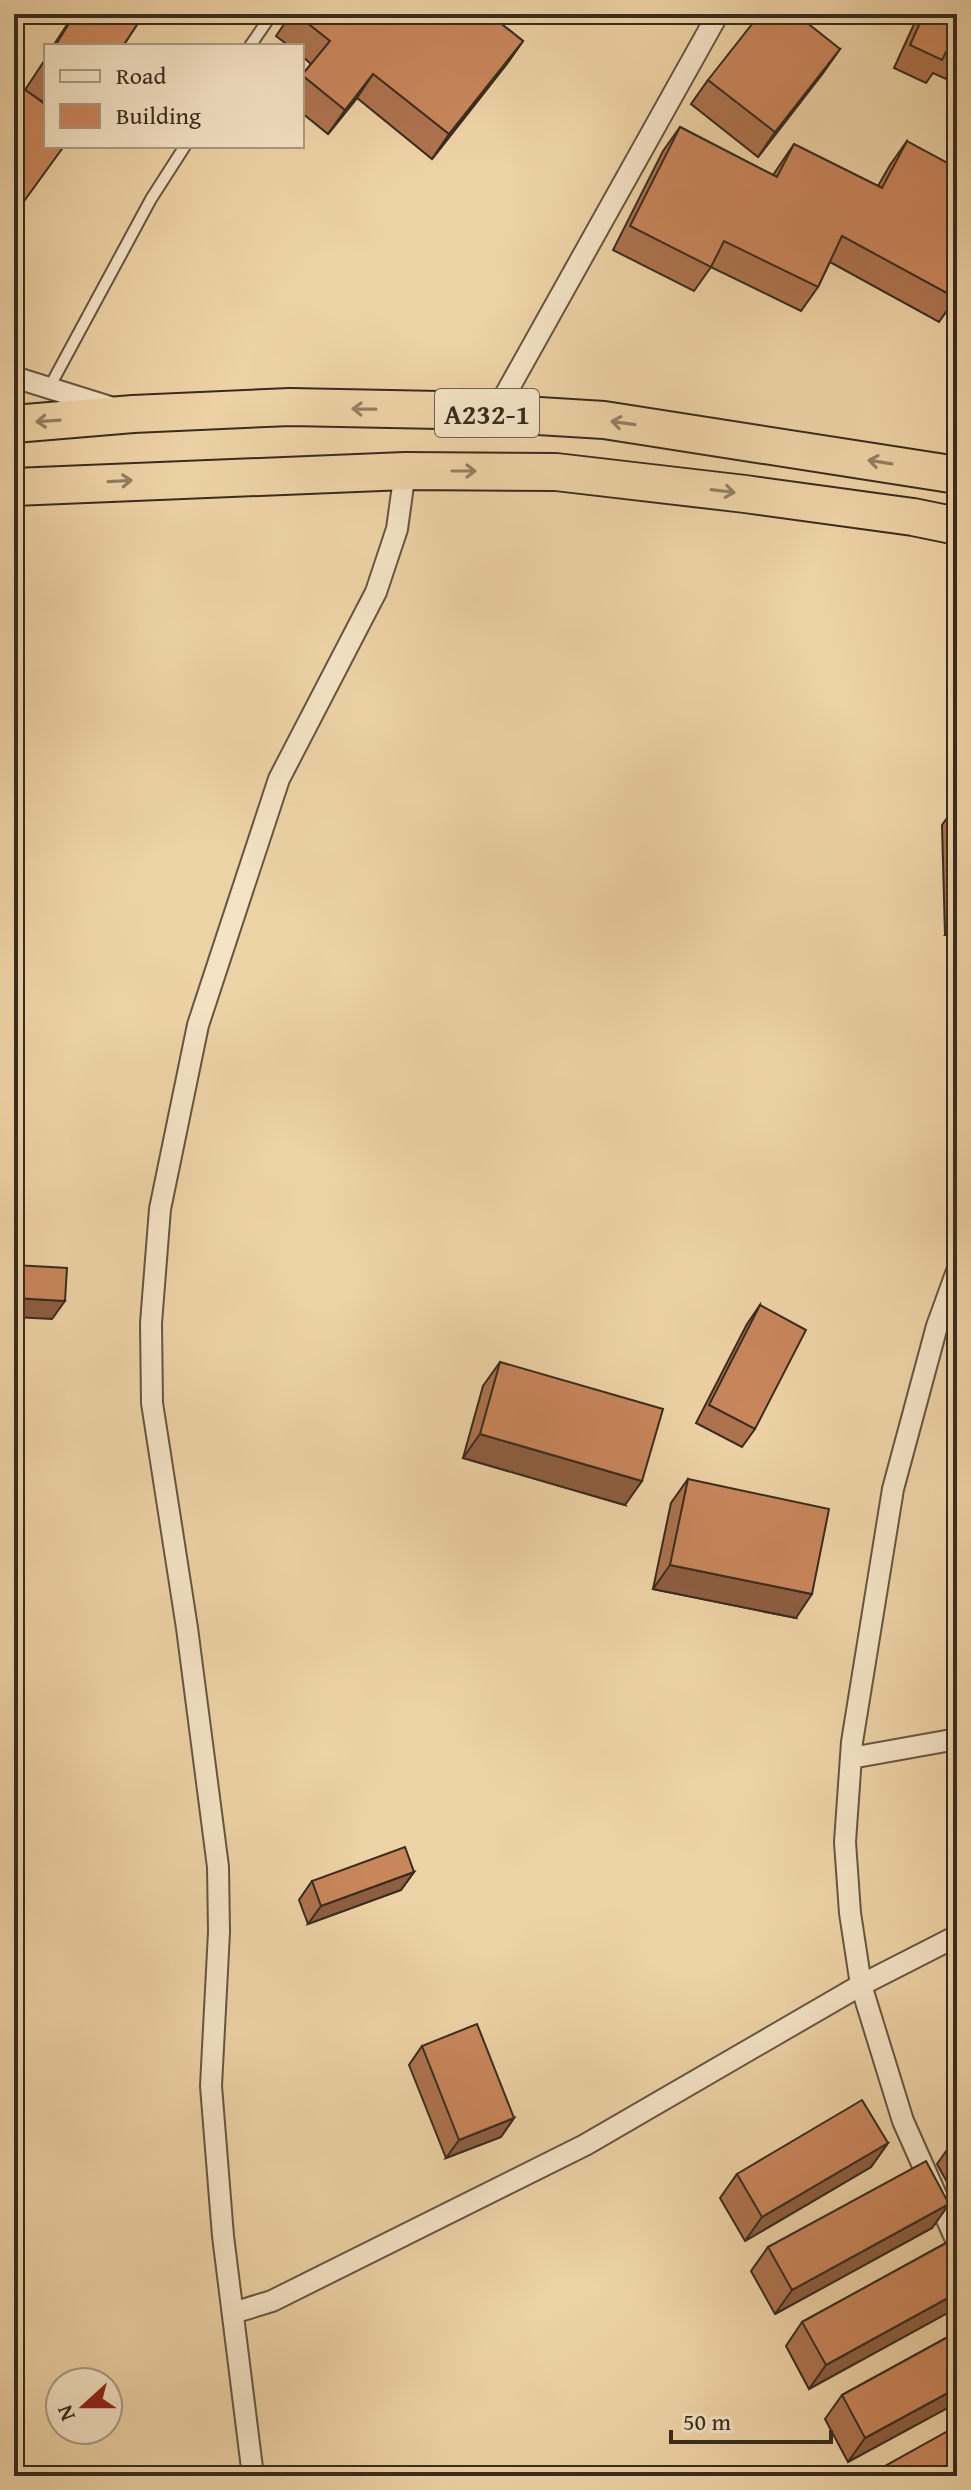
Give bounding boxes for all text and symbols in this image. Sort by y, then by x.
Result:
legend [44,44,304,148]
text: Road [116,58,166,93]
text: Building [116,98,201,133]
road number: A232-1 [435,389,539,437]
one-way arrow [351,401,378,416]
one-way arrow [35,414,62,429]
one-way arrow [611,415,636,430]
one-way arrow [868,454,893,469]
one-way arrow [450,463,477,479]
one-way arrow [106,473,133,488]
one-way arrow [709,484,735,499]
north arrow [44,2366,124,2446]
scale bar [671,2394,831,2444]
text: N [48,2400,83,2426]
text: 50 m [683,2404,731,2439]

